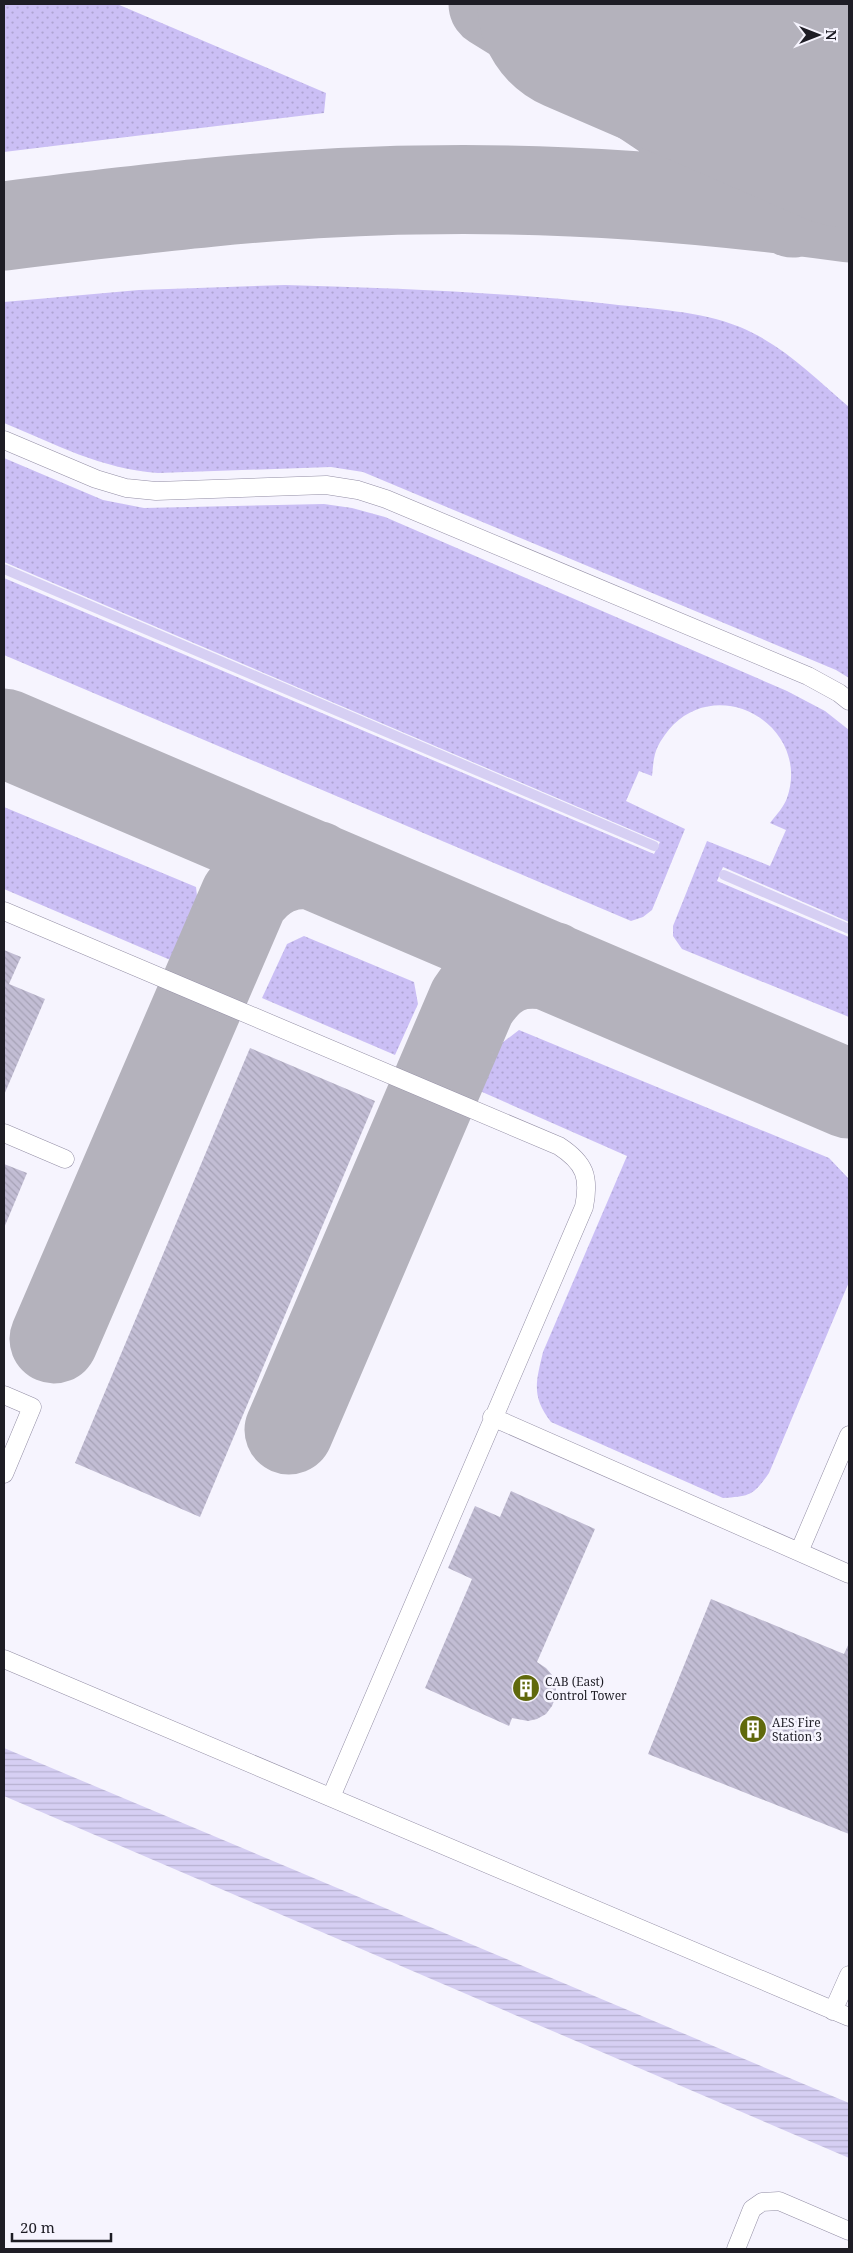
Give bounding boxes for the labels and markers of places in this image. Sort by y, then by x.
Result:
building icon: CAB (East) Control Tower [511,1673,541,1703]
place label: CAB (East) Control Tower [545,1673,627,1704]
building icon: AES Fire Station 3 [738,1714,768,1744]
place label: AES Fire Station 3 [772,1714,822,1745]

